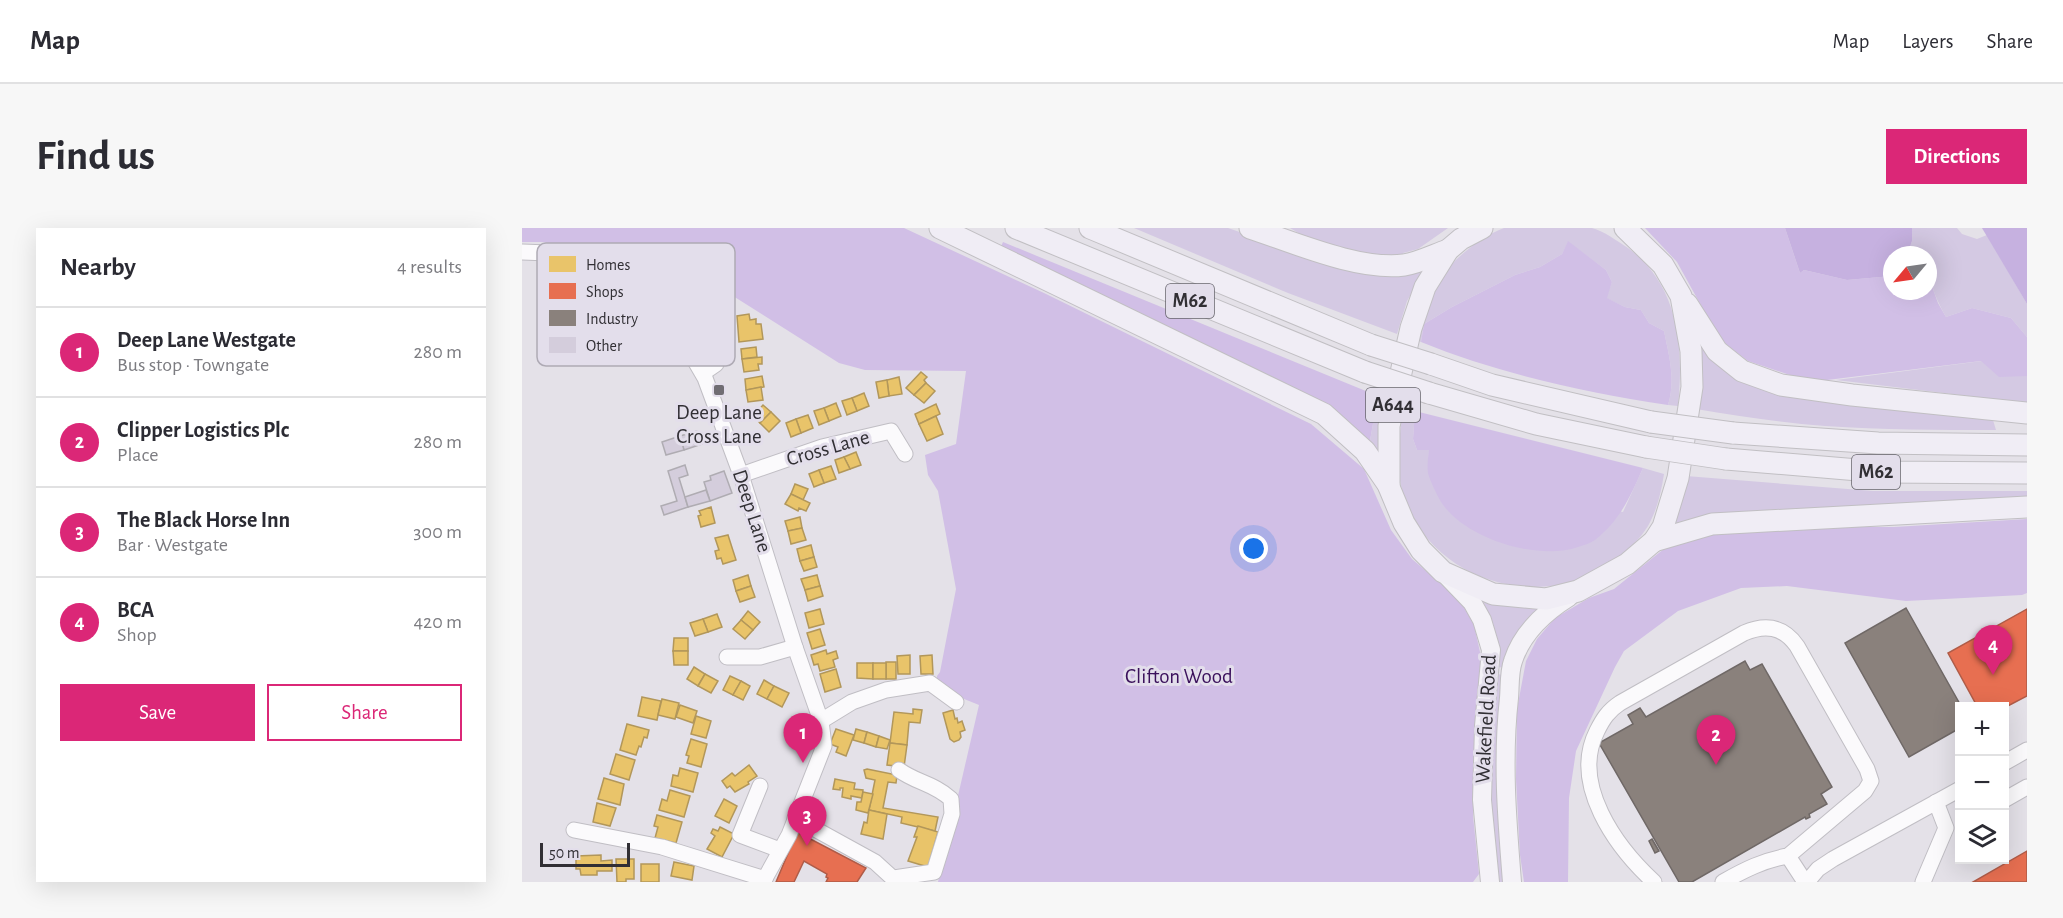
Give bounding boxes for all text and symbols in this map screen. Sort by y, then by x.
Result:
text: Map [30,27,80,55]
text: Map [1833,31,1869,52]
text: Layers [1902,31,1953,52]
text: Share [1986,31,2033,52]
button: Directions [1886,129,2027,184]
text: Find us [36,135,155,177]
legend [537,243,735,366]
north arrow [1883,246,1937,300]
text: Nearby [60,254,136,280]
text: 4 results [397,257,462,277]
text: Homes [586,257,630,273]
text: Shops [586,284,624,300]
road number: M62 [1166,284,1214,318]
text: Industry [586,311,638,328]
text: Deep Lane Westgate [117,329,296,351]
text: Other [586,338,623,354]
text: 1 [76,342,83,362]
text: 280 m [414,342,462,362]
text: Bus stop · Towngate [117,355,269,375]
marker: Deep Lane Cross Lane [712,383,726,397]
road number: A644 [1366,388,1420,422]
place label: Deep Lane Cross Lane [676,402,762,447]
text: Clipper Logistics Plc [117,419,289,441]
street label: Cross Lane [784,426,872,470]
text: 2 [75,432,84,452]
text: 280 m [414,432,462,452]
text: Place [117,445,158,465]
road number: M62 [1852,455,1900,489]
street label: Deep Lane [729,467,775,555]
text: The Black Horse Inn [117,509,290,531]
text: 3 [75,522,84,542]
text: 300 m [413,522,462,542]
your location [1239,534,1268,563]
text: Bar · Westgate [117,535,228,555]
text: BCA [117,599,154,621]
text: 4 [74,612,85,632]
text: 420 m [413,612,462,632]
text: Shop [117,625,157,645]
pin: 4 [1974,626,2012,675]
street label: Wakefield Road [1472,654,1500,784]
park label: Clifton Wood [1125,666,1233,687]
button: Save [60,684,255,741]
button: Share [267,684,462,741]
map controls [1955,702,2009,864]
button: + [1955,702,2009,756]
pin: 1 [784,714,822,763]
pin: 2 [1696,716,1736,765]
button: − [1955,756,2009,810]
pin: 3 [788,796,826,846]
button: layers [1955,810,2009,864]
scale bar [540,840,630,868]
text: 50 m [549,845,580,861]

